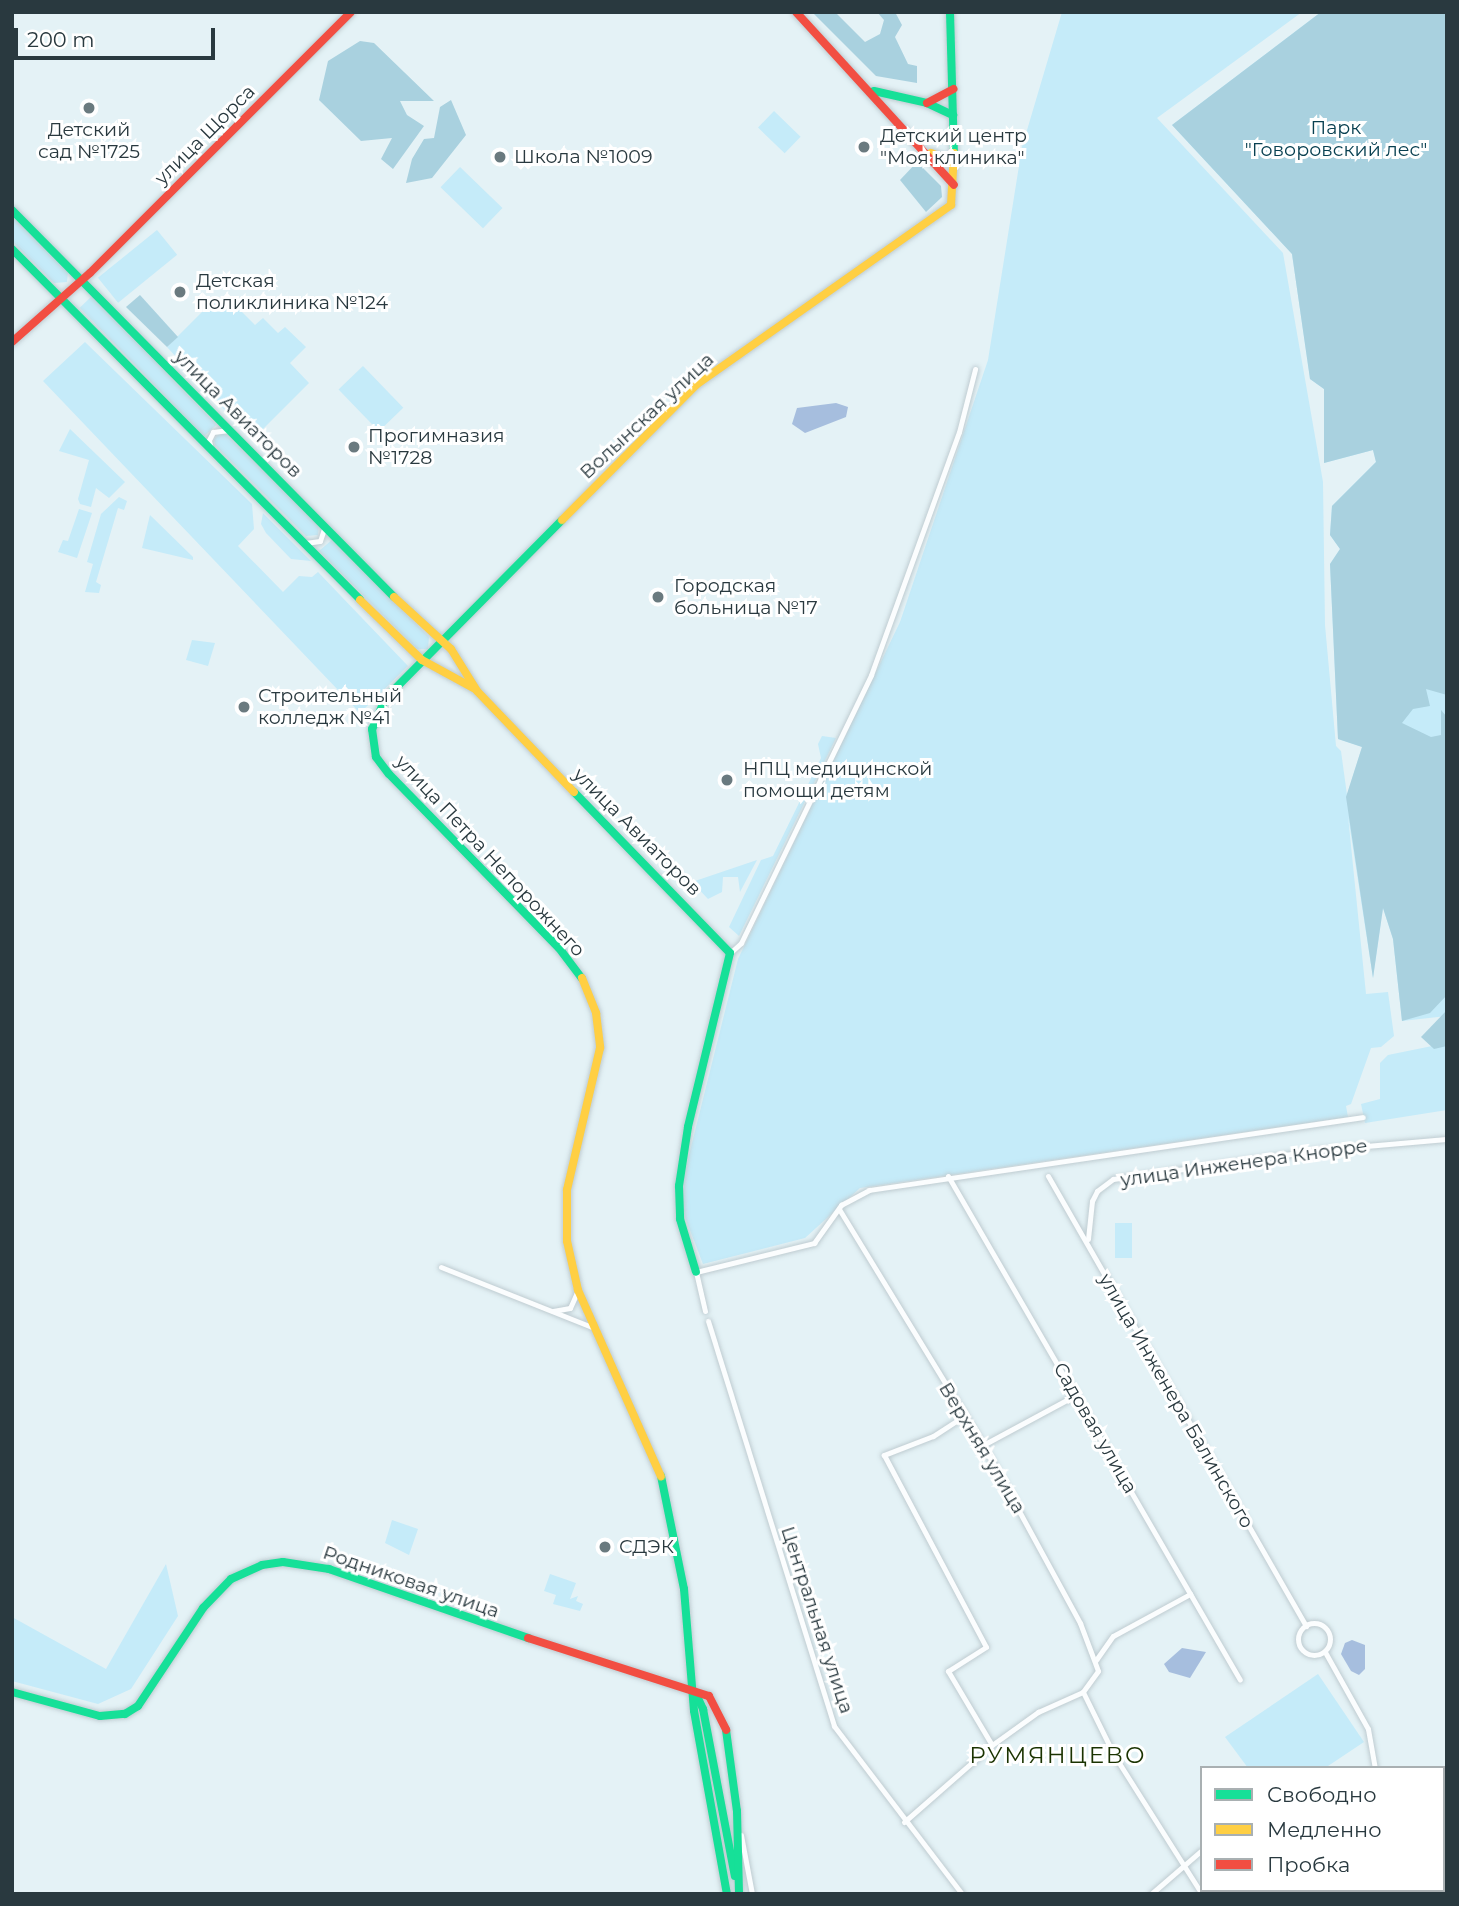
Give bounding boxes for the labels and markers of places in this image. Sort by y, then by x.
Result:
marker: Детский сад №1725 [81,100,97,116]
place label: Детский сад №1725 [38,119,140,163]
place label: Детский центр "Моя клиника" [880,125,1027,169]
marker: Детский центр "Моя клиника" [854,137,874,157]
place label: Школа №1009 [514,146,653,168]
marker: Школа №1009 [492,149,508,165]
place label: Детская поликлиника №124 [196,270,388,314]
marker: Детская поликлиника №124 [170,282,190,302]
place label: Прогимназия №1728 [368,425,505,469]
marker: Прогимназия №1728 [346,439,362,455]
place label: Городская больница №17 [674,575,818,619]
marker: Городская больница №17 [648,587,668,607]
place label: Строительный колледж №41 [258,685,402,729]
marker: Строительный колледж №41 [236,699,252,715]
place label: НПЦ медицинской помощи детям [743,758,932,802]
marker: НПЦ медицинской помощи детям [717,770,737,790]
place label: СДЭК [619,1536,674,1558]
marker: СДЭК [597,1539,613,1555]

